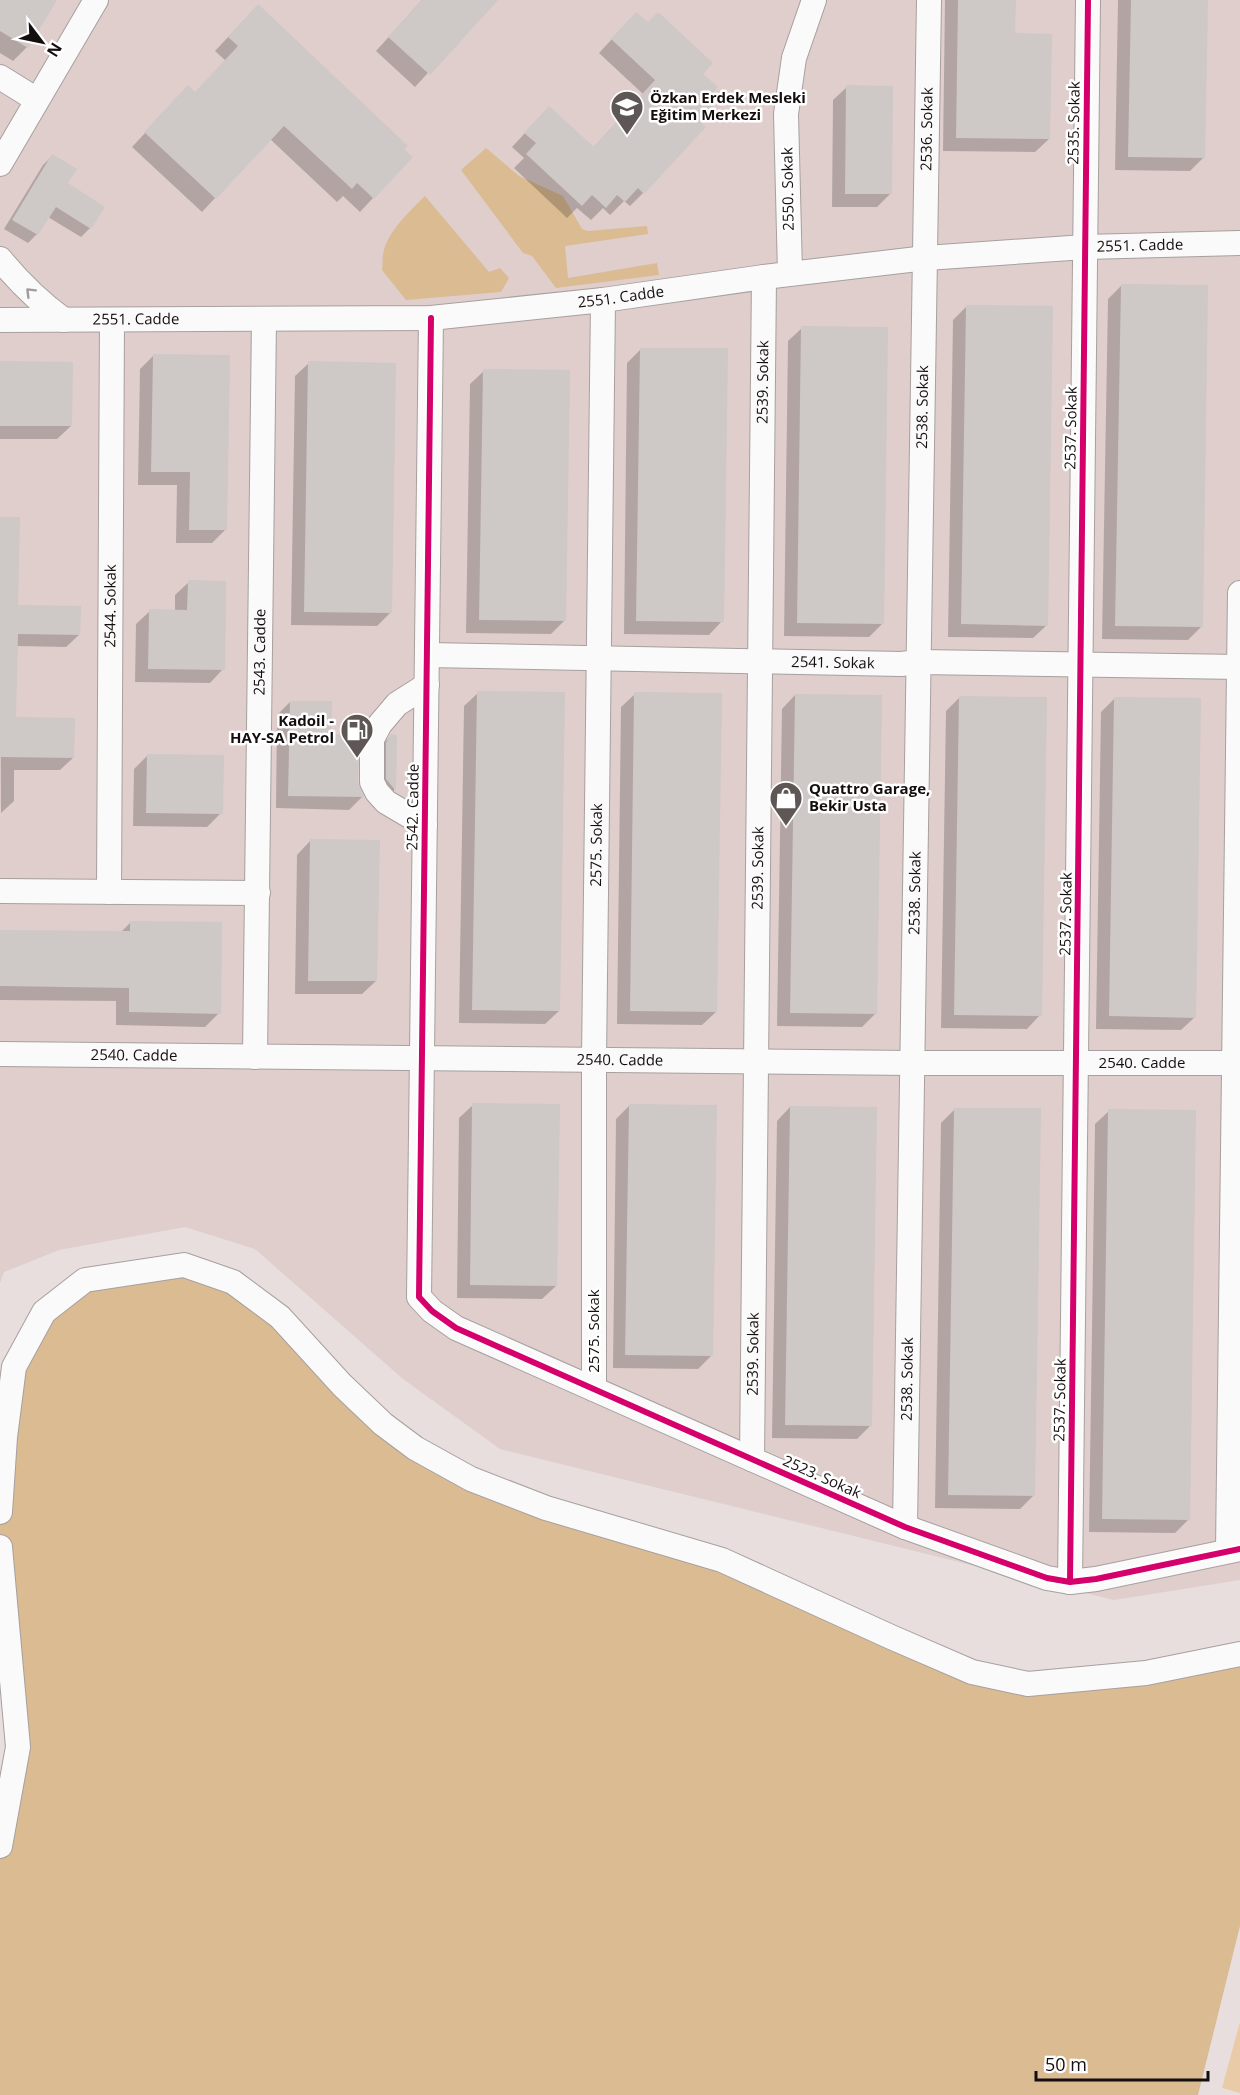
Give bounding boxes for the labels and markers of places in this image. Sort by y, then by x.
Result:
place label: Özkan Erdek Mesleki Eğitim Merkezi [650,87,806,124]
school or university icon: Özkan Erdek Mesleki Eğitim Merkezi [609,89,645,136]
place label: Kadoil - HAY-SA Petrol [230,710,334,747]
fuel station icon: Kadoil - HAY-SA Petrol [339,712,375,759]
place label: Quattro Garage, Bekir Usta [809,778,930,815]
shop icon: Quattro Garage, Bekir Usta [768,780,804,827]

